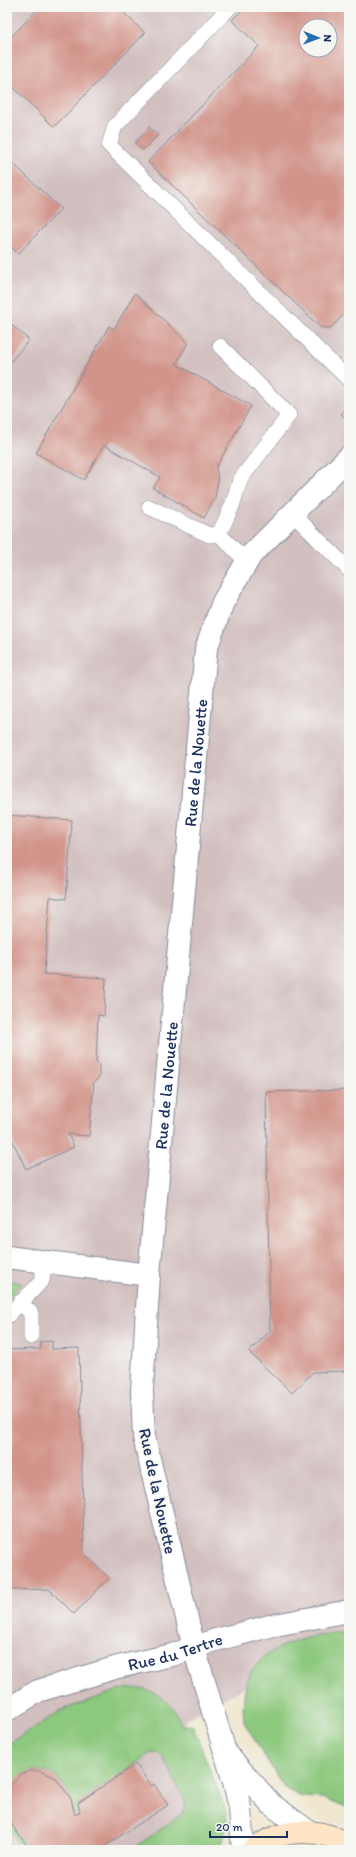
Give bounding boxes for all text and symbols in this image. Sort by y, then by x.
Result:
north arrow [298,18,338,58]
text: N [321,34,334,42]
street label: Rue de la Nouette [180,698,211,828]
street label: Rue de la Nouette [150,1021,182,1150]
street label: Rue de la Nouette [135,1426,181,1556]
street label: Rue du Tertre [126,1629,225,1675]
scale bar [210,1813,287,1839]
text: 20 m [216,1820,243,1834]

